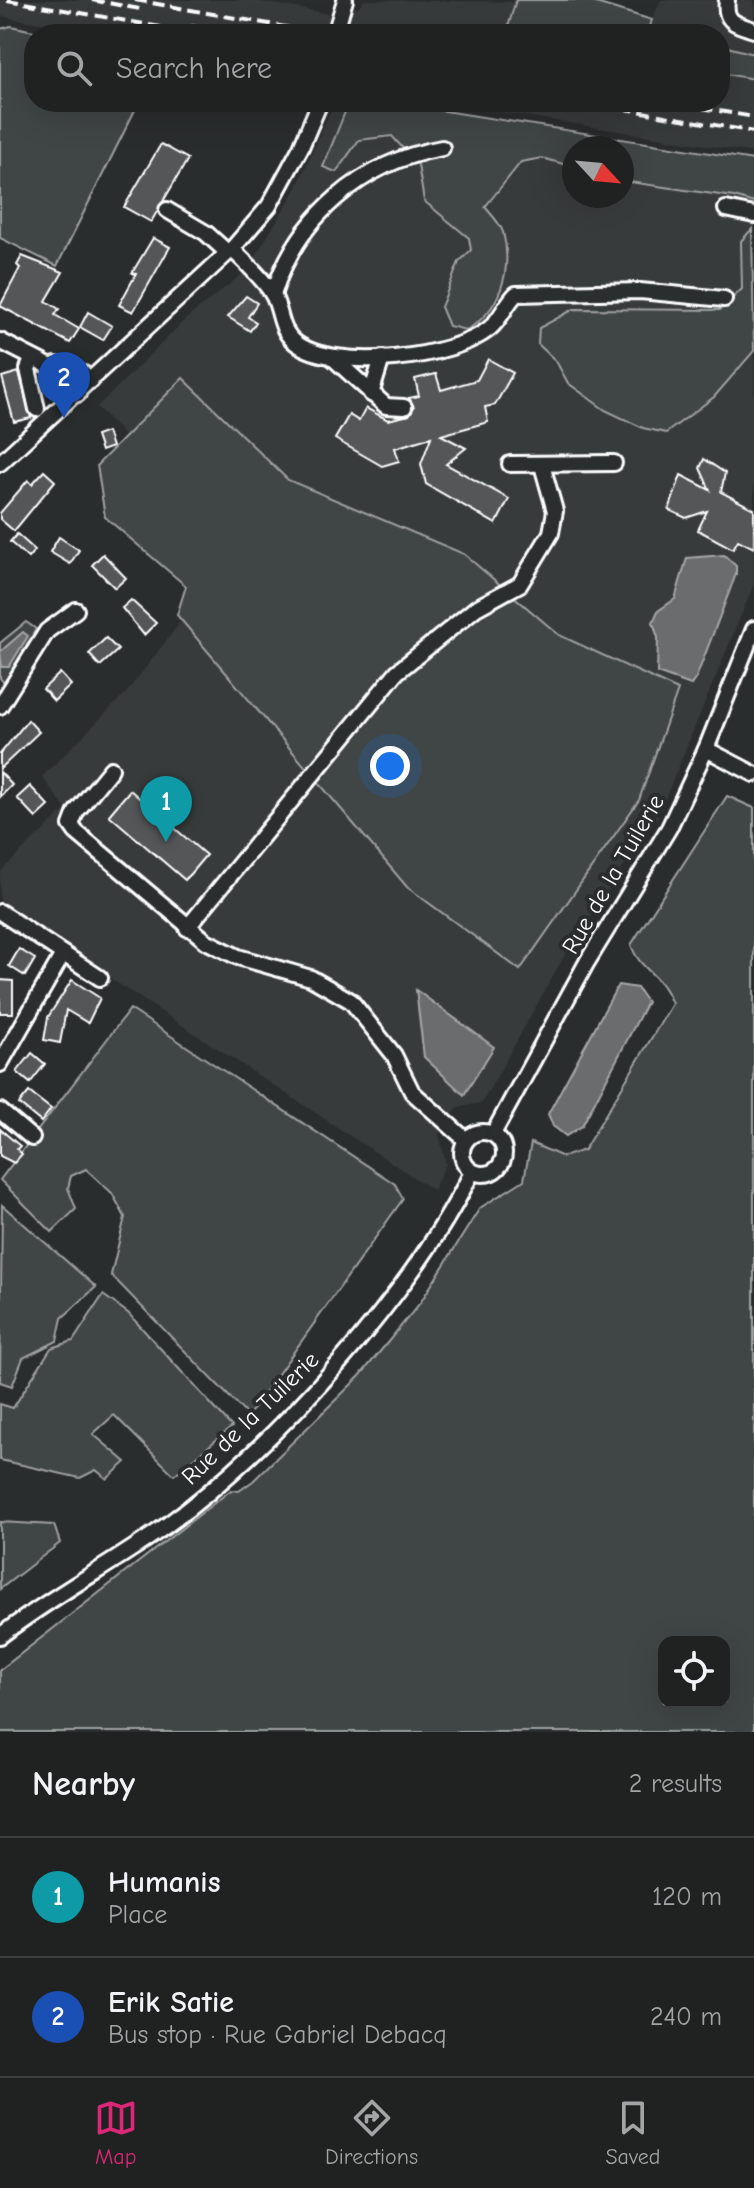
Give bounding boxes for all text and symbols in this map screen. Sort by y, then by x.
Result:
search box [24,24,730,112]
icon: search [52,46,96,90]
text: Search here [116,51,272,86]
north arrow [562,136,634,208]
pin: 2 [38,352,90,418]
your location [370,746,410,786]
pin: 1 [140,776,192,842]
street label: Rue de la Tuilerie [556,789,670,959]
street label: Rue de la Tuilerie [176,1346,324,1490]
map controls [658,1636,730,1708]
button: locate [658,1636,730,1708]
text: Nearby [32,1764,135,1804]
text: 2 results [629,1769,722,1799]
text: Humanis [108,1865,220,1900]
text: 1 [53,1882,63,1912]
text: 120 m [652,1882,722,1912]
text: Place [108,1900,167,1930]
text: Erik Satie [108,1985,234,2020]
text: 2 [52,2002,64,2032]
text: 240 m [650,2002,722,2032]
text: Bus stop · Rue Gabriel Debacq [108,2020,447,2050]
tab: Map [94,2096,138,2170]
tab: Directions [325,2096,418,2170]
tab: Saved [605,2096,660,2170]

